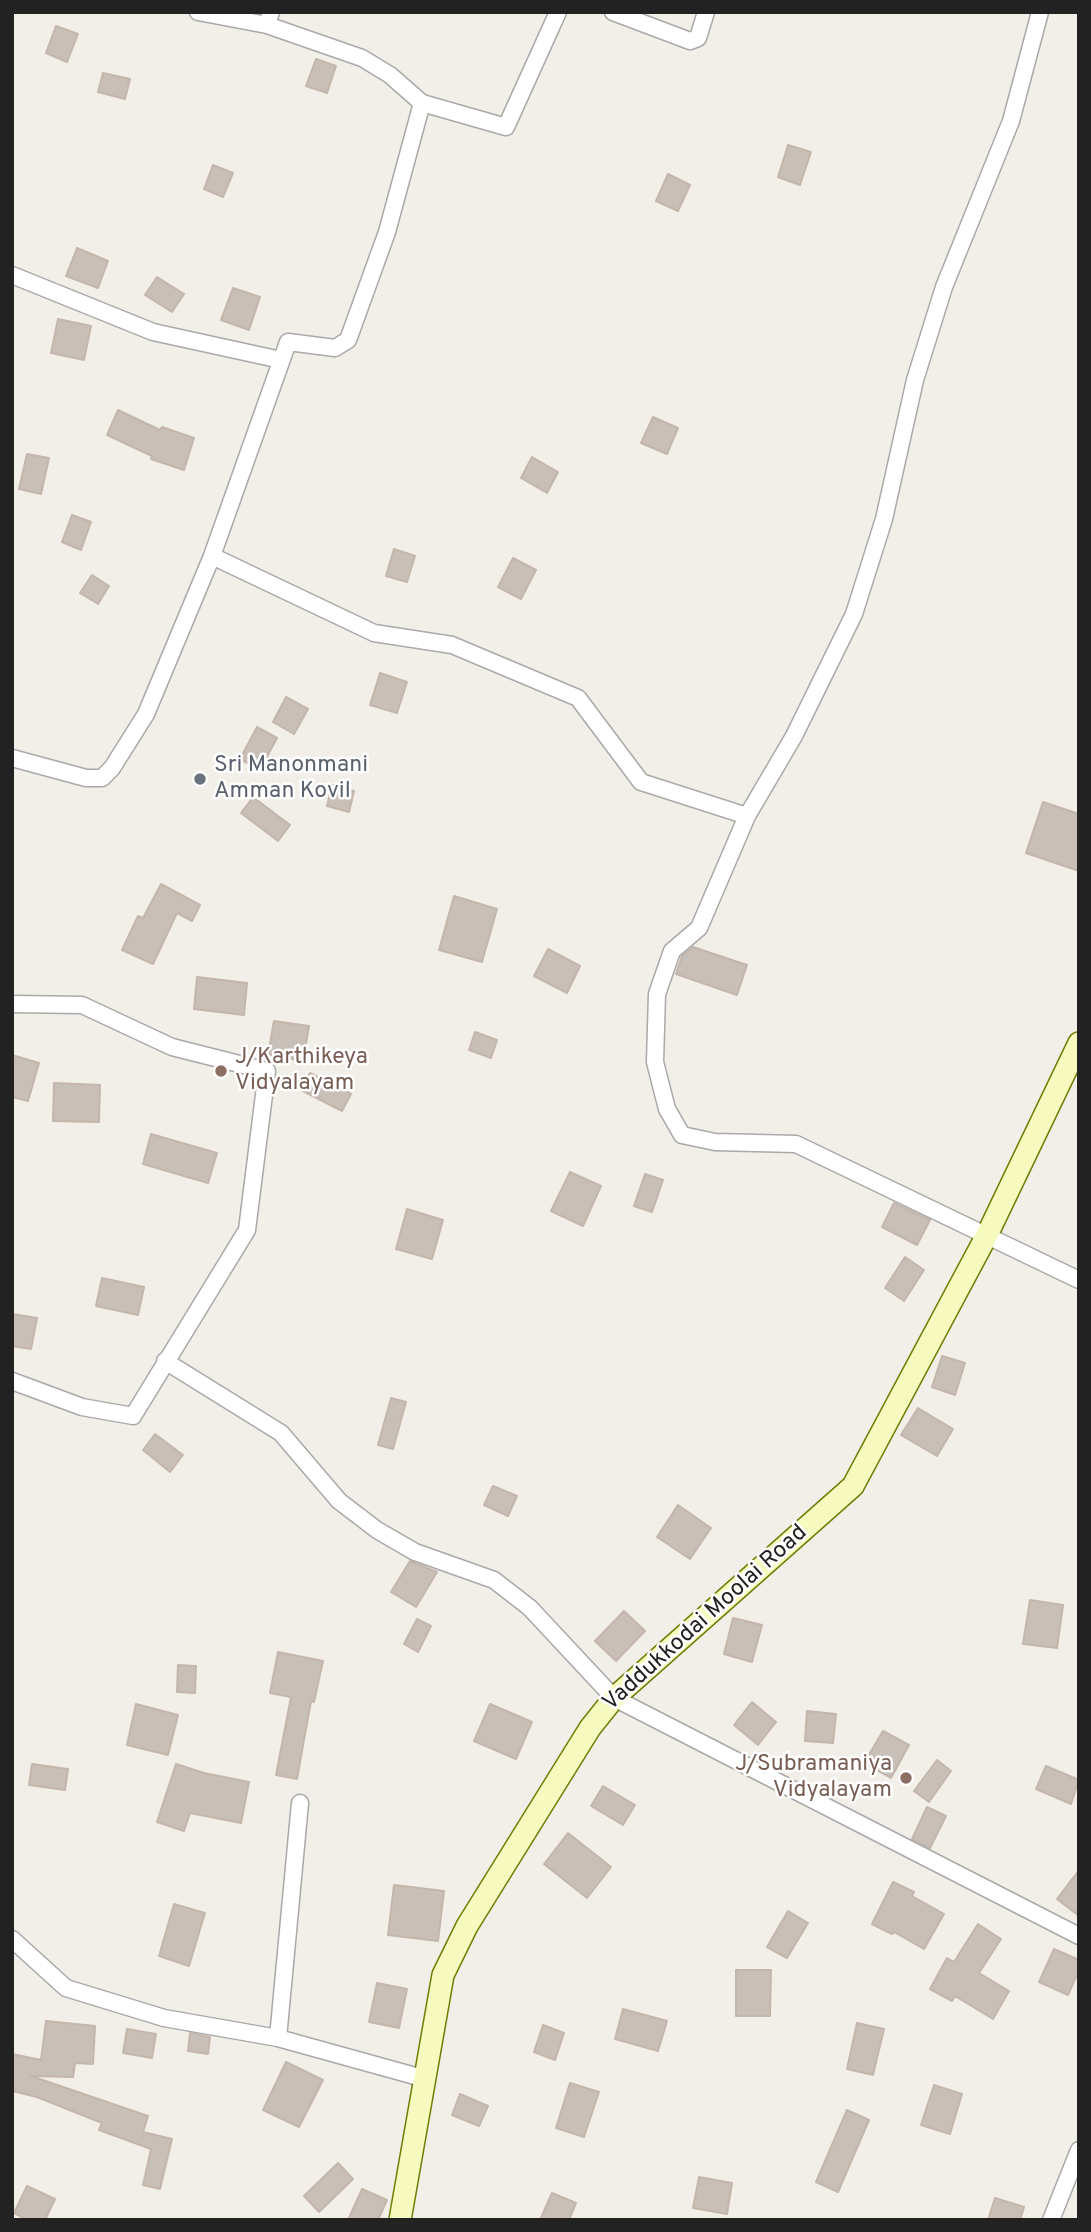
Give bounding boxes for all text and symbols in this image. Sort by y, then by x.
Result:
place label: Sri Manonmani Amman Kovil [214,752,368,806]
marker: Sri Manonmani Amman Kovil [192,771,208,787]
place label: J/Karthikeya Vidyalayam [235,1044,368,1098]
marker: J/Karthikeya Vidyalayam [213,1063,229,1079]
street label: Vaddukkodai Moolai Road [598,1520,814,1718]
place label: J/Subramaniya Vidyalayam [735,1751,892,1805]
marker: J/Subramaniya Vidyalayam [898,1770,914,1786]

